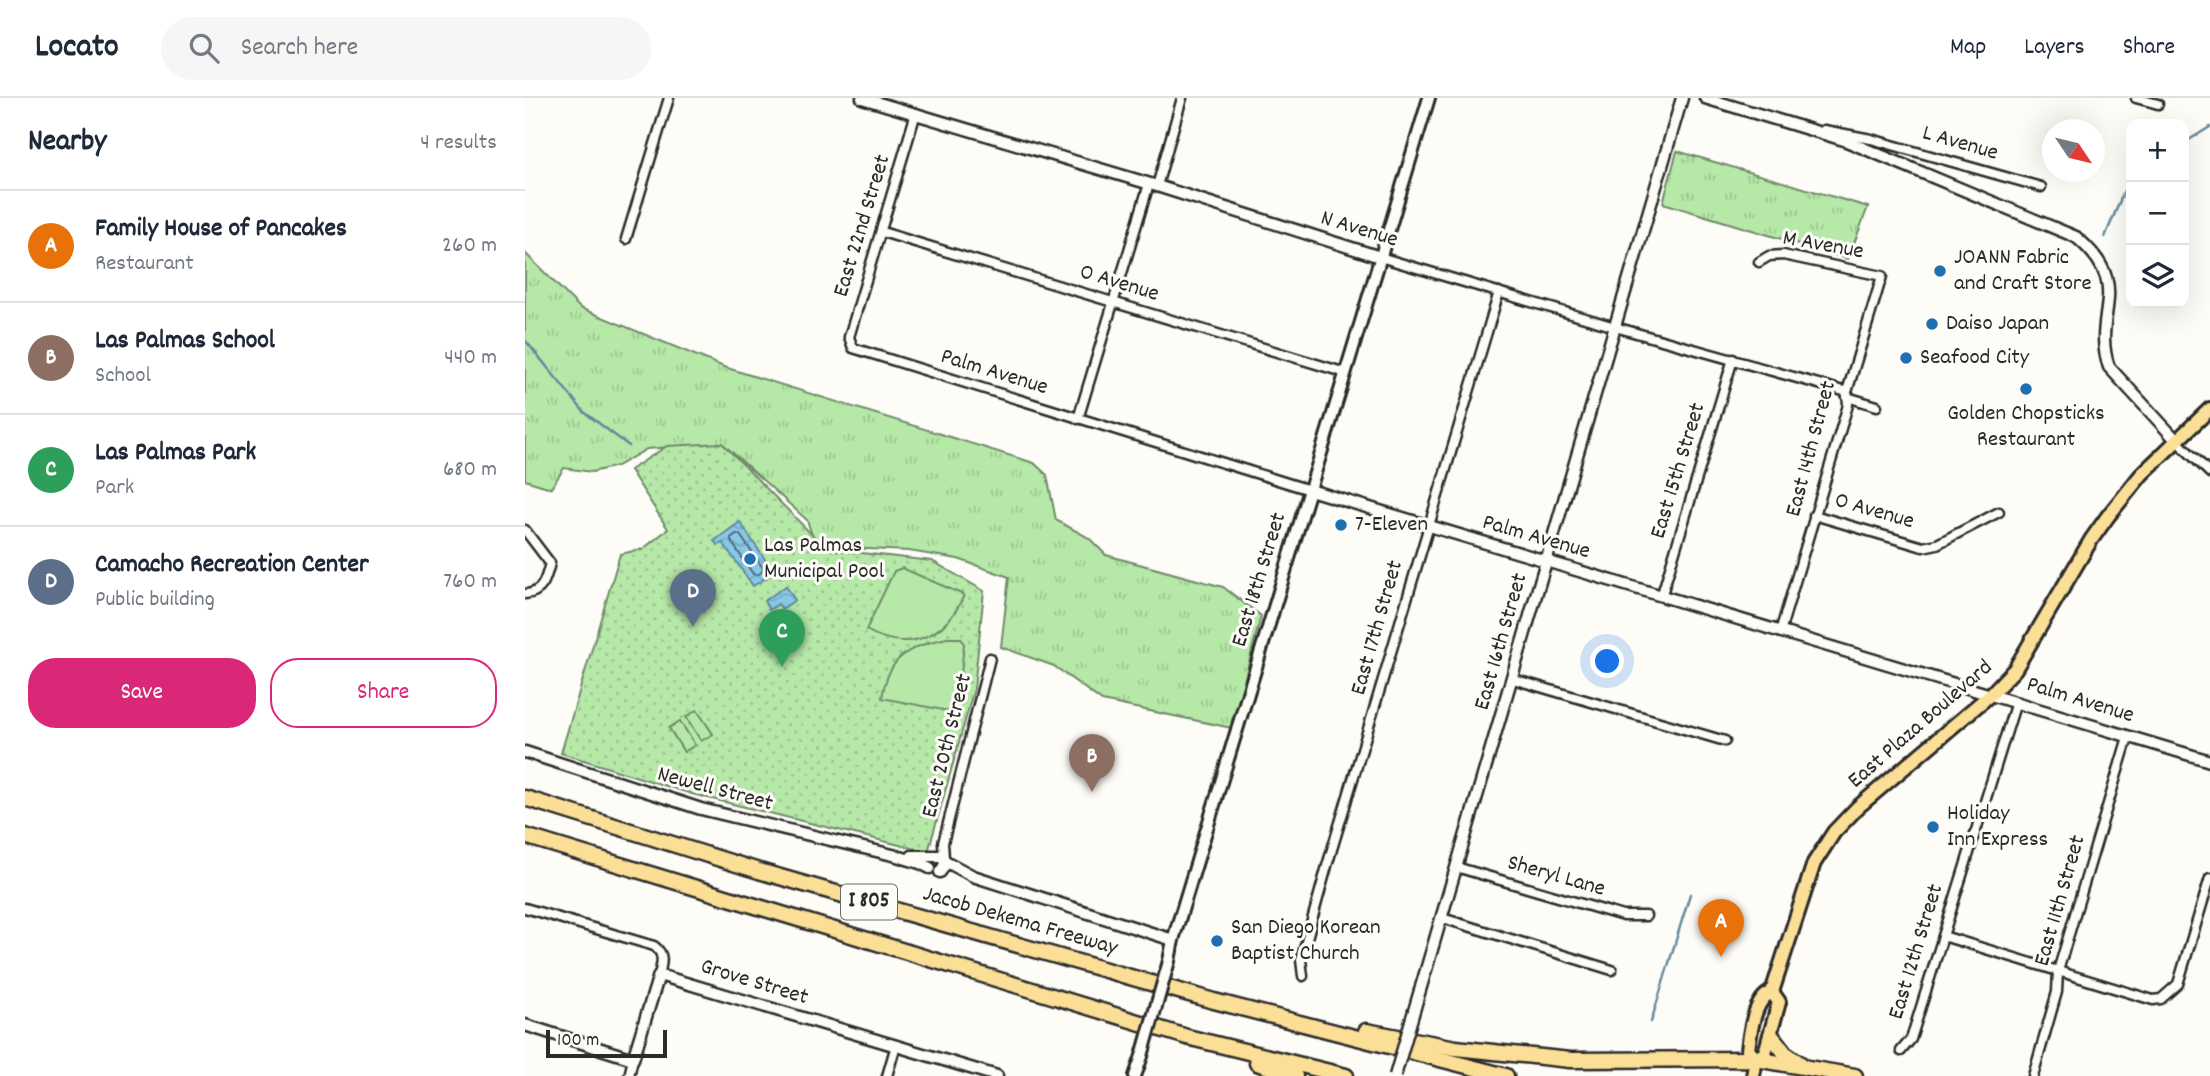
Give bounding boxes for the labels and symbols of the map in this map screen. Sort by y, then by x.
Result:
street label: L Avenue [1918,117,2002,171]
north arrow [2042,119,2105,182]
street label: East 22nd Street [826,151,900,301]
street label: N Avenue [1316,203,1402,257]
street label: M Avenue [1780,223,1866,269]
place label: JOANN Fabric and Craft Store [1954,242,2092,301]
street label: O Avenue [1075,256,1163,312]
marker: JOANN Fabric and Craft Store [1932,263,1948,279]
place label: Daiso Japan [1946,308,2049,341]
marker: Daiso Japan [1924,316,1940,332]
street label: Palm Avenue [936,341,1052,405]
place label: Seafood City [1920,342,2030,375]
marker: Seafood City [1898,350,1914,366]
street label: East 14th Street [1778,377,1846,521]
marker: Golden Chopsticks Restaurant [2018,381,2034,397]
place label: Golden Chopsticks Restaurant [1947,398,2105,457]
street label: East 15th Street [1643,399,1715,543]
street label: O Avenue [1830,485,1918,539]
street label: Palm Avenue [1478,507,1594,569]
street label: East 18th Street [1224,509,1296,651]
place label: 7-Eleven [1355,509,1428,542]
marker: 7-Eleven [1333,517,1349,533]
place label: Las Palmas Municipal Pool [764,530,885,589]
marker: Las Palmas Municipal Pool [742,551,758,567]
street label: East 17th Street [1343,557,1413,699]
pin: D [670,569,716,627]
street label: East 16th Street [1467,570,1537,714]
pin: C [759,609,805,667]
your location [1590,644,1624,678]
street label: East Plaza Boulevard [1841,653,2001,797]
street label: Palm Avenue [2022,669,2138,733]
street label: East 20th Street [914,670,982,822]
pin: B [1069,734,1115,792]
street label: Newell Street [653,759,777,821]
place label: Holiday Inn Express [1947,798,2048,857]
marker: Holiday Inn Express [1925,819,1941,835]
street label: East 11th Street [2027,832,2095,970]
street label: Sheryl Lane [1503,847,1609,907]
street label: Jacob Dekema Freeway [919,878,1122,966]
street label: East 12th Street [1881,880,1953,1024]
road number: I 805 [841,884,897,920]
pin: A [1698,899,1744,957]
place label: San Diego Korean Baptist Church [1231,912,1381,971]
marker: San Diego Korean Baptist Church [1209,933,1225,949]
street label: Grove Street [696,951,812,1015]
scale bar [546,1027,667,1059]

